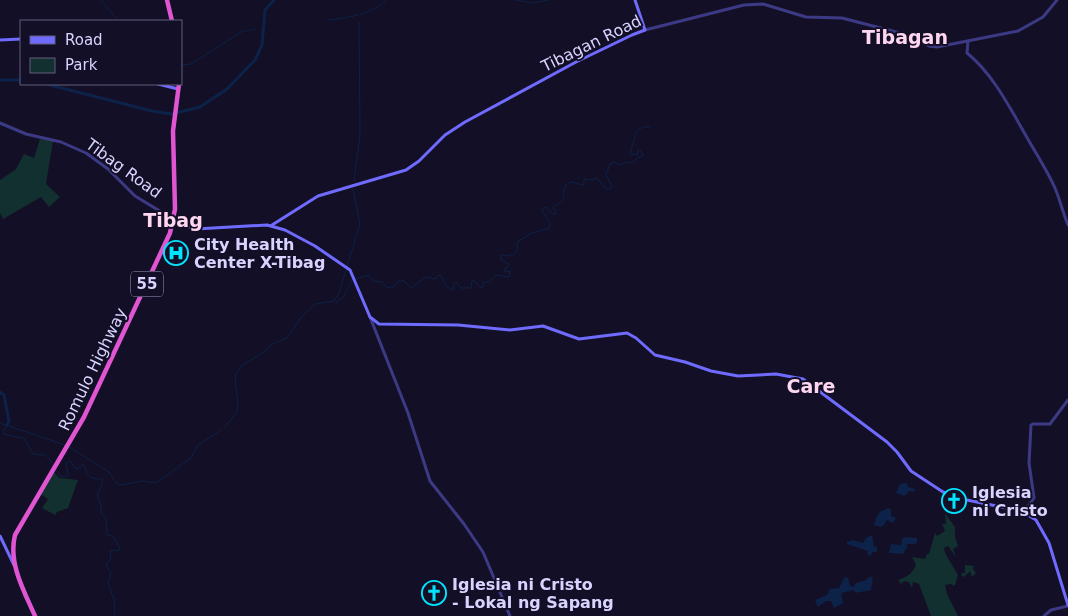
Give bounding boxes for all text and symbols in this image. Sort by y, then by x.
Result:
street label: Tibagan Road [537,11,644,76]
legend [20,20,182,85]
district label: Tibagan [862,26,948,48]
text: Road [65,31,103,49]
text: Park [65,56,98,74]
street label: Tibag Road [81,134,165,202]
district label: Tibag [143,209,203,231]
place label: City Health Center X-Tibag [194,235,325,272]
hospital icon: City Health Center X-Tibag [163,240,189,266]
road number: 55 [131,272,163,296]
street label: Romulo Highway [54,305,130,434]
district label: Care [786,375,836,397]
place label: Iglesia ni Cristo [972,483,1048,520]
church icon: Iglesia ni Cristo [941,488,967,514]
place label: Iglesia ni Cristo - Lokal ng Sapang [452,575,614,612]
church icon: Iglesia ni Cristo - Lokal ng Sapang [421,580,447,606]

